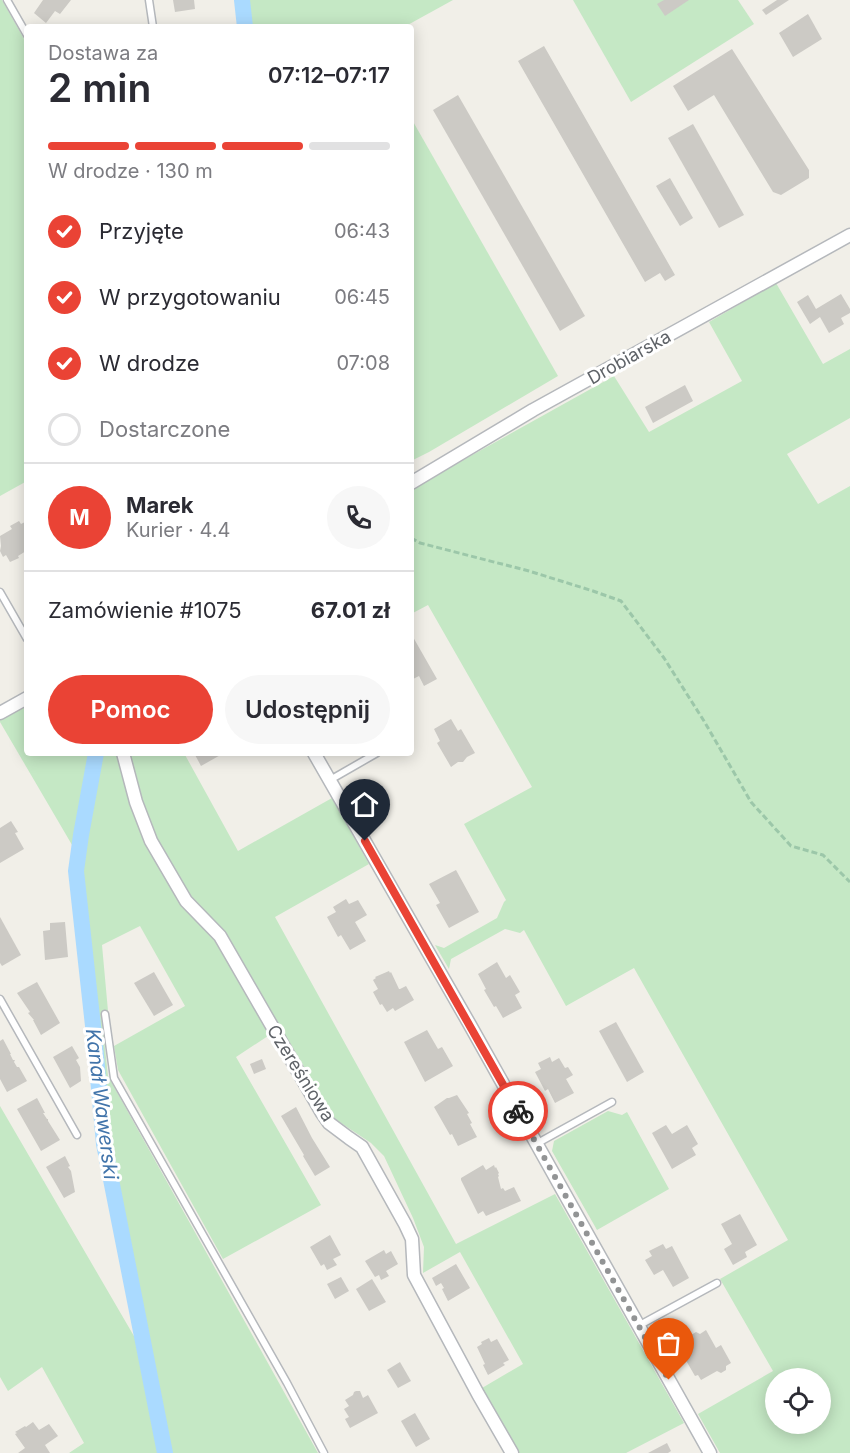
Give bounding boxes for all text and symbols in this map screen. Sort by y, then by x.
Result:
text: Dostawa za [48,41,158,65]
text: 07:12–07:17 [268,62,390,88]
text: 2 min [48,64,151,111]
text: W drodze · 130 m [48,159,213,183]
icon: check [48,215,81,248]
text: Przyjęte [99,218,184,244]
text: 06:43 [334,219,390,243]
icon: check [48,281,81,314]
text: W przygotowaniu [99,284,281,310]
text: 06:45 [334,285,390,309]
street label: Drobiarska [584,326,674,388]
icon: check [48,347,81,380]
text: W drodze [99,350,200,376]
text: 07:08 [336,351,390,375]
text: Dostarczone [99,416,230,442]
button: phone [327,486,390,549]
text: Marek [126,492,194,518]
text: M [69,504,90,530]
text: Kurier · 4.4 [126,518,230,542]
text: Zamówienie #1075 [48,597,242,623]
text: 67.01 zł [311,597,390,623]
button: Pomoc [48,675,213,744]
button: Udostępnij [225,675,390,744]
pin [339,779,390,841]
icon: home [348,788,381,821]
street label: Czereśniowa [263,1021,339,1125]
water label: Kanał Wawerski [81,1027,123,1182]
courier [488,1081,548,1141]
icon: bike [502,1095,535,1128]
pin [643,1318,694,1380]
icon: bag [652,1327,685,1360]
map controls [765,1368,831,1434]
button: locate [765,1368,831,1434]

